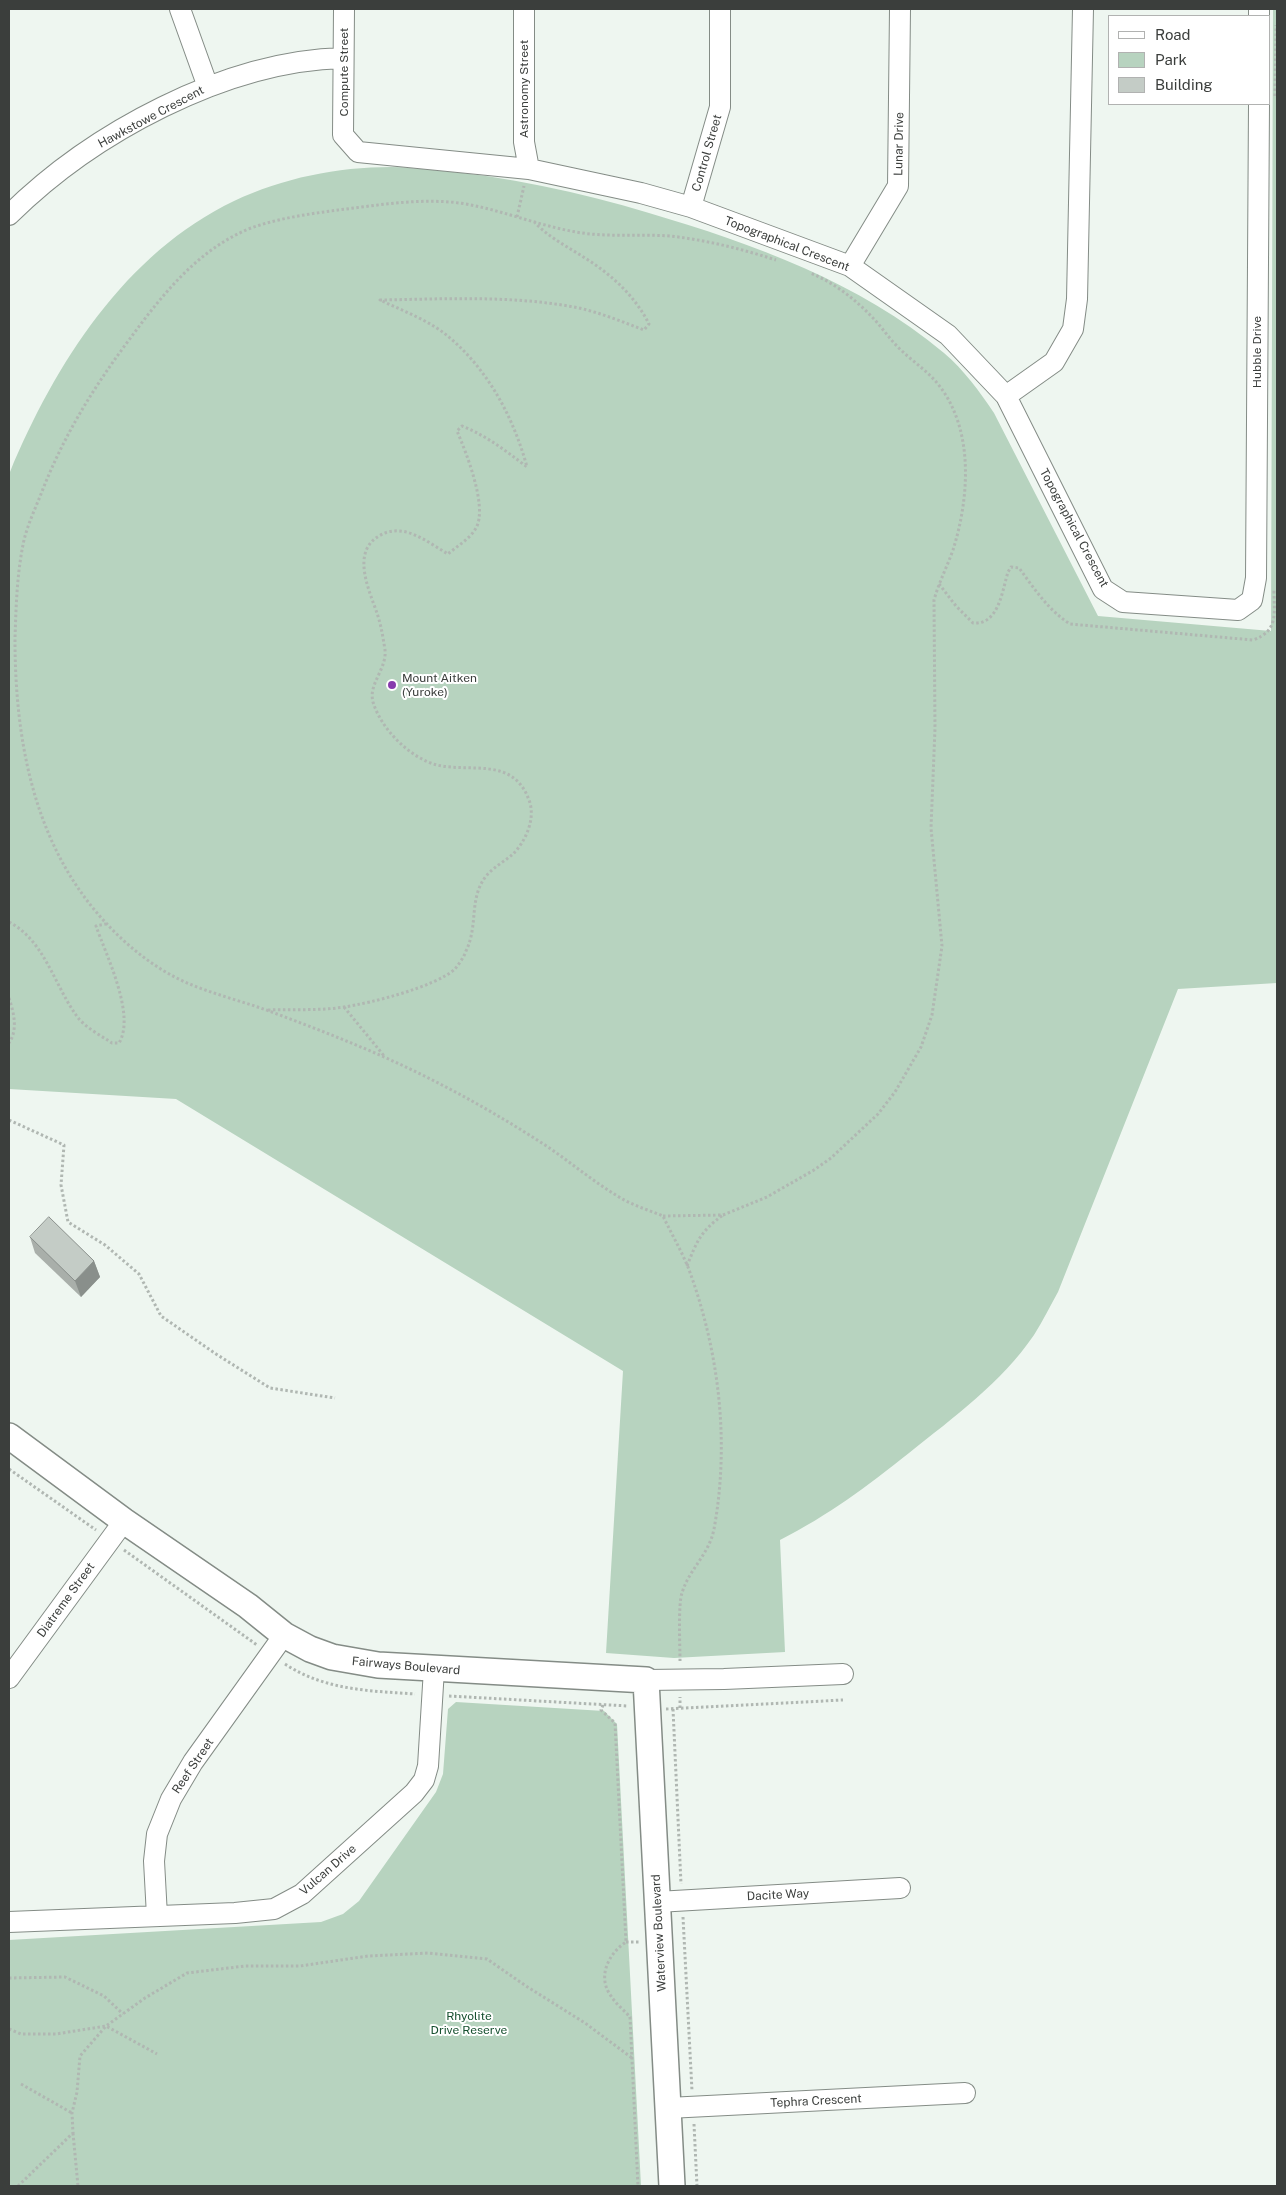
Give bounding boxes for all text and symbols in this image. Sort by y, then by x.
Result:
legend [1108,15,1271,105]
text: Road [1155,26,1191,43]
street label: Compute Street [337,28,351,116]
street label: Astronomy Street [517,40,531,138]
text: Park [1155,51,1187,68]
text: Building [1155,76,1213,93]
street label: Hawkstowe Crescent [96,83,206,151]
street label: Lunar Drive [891,112,907,176]
street label: Control Street [689,113,725,193]
street label: Topographical Crescent [723,214,851,274]
street label: Hubble Drive [1250,316,1264,388]
street label: Topographical Crescent [1037,466,1111,590]
place label: Mount Aitken (Yuroke) [402,671,477,699]
marker: Mount Aitken (Yuroke) [386,679,398,691]
street label: Diatreme Street [34,1560,98,1640]
street label: Fairways Boulevard [351,1654,461,1678]
street label: Reef Street [169,1735,217,1797]
street label: Vulcan Drive [297,1842,359,1898]
street label: Waterview Boulevard [649,1874,669,1992]
street label: Dacite Way [746,1886,810,1904]
park label: Rhyolite Drive Reserve [431,2009,507,2037]
street label: Tephra Crescent [770,2091,862,2111]

